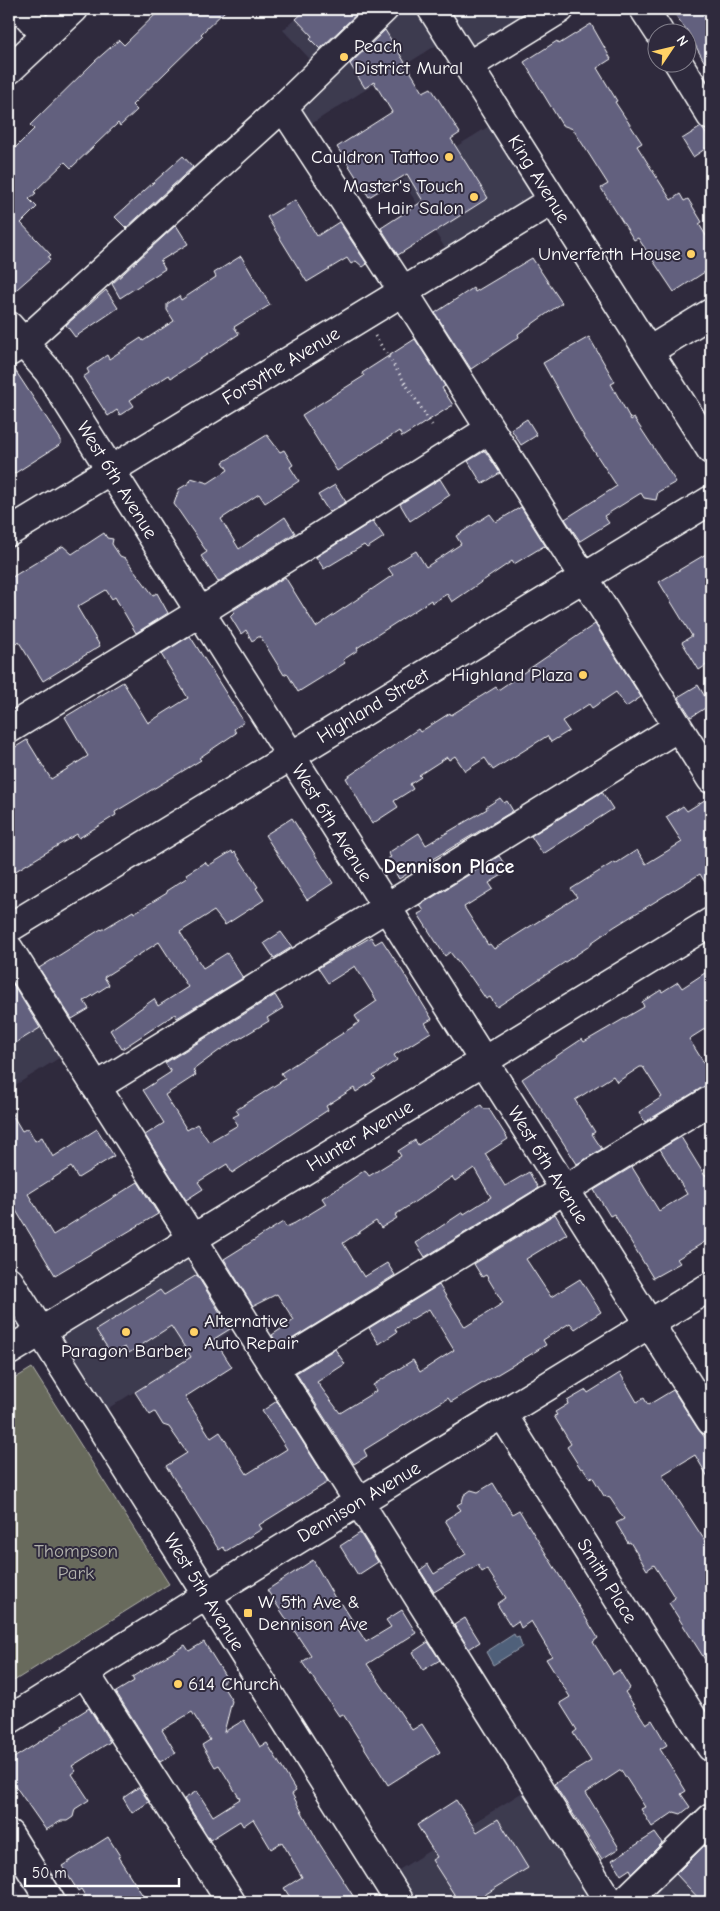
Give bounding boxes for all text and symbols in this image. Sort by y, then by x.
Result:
north arrow [648,22,698,72]
text: N [673,32,692,49]
place label: Peach District Mural [354,35,463,79]
marker: Peach District Mural [338,51,350,63]
street label: King Avenue [503,131,575,227]
place label: Cauldron Tattoo [311,146,439,168]
marker: Cauldron Tattoo [443,151,455,163]
place label: Master's Touch Hair Salon [343,175,464,219]
marker: Master's Touch Hair Salon [468,191,480,203]
place label: Unverferth House [538,243,681,265]
marker: Unverferth House [685,248,697,260]
street label: Forsythe Avenue [218,322,344,410]
street label: West 6th Avenue [72,417,162,543]
street label: Highland Street [313,664,433,748]
place label: Highland Plaza [452,664,573,686]
marker: Highland Plaza [577,669,589,681]
street label: West 6th Avenue [287,760,377,886]
district label: Dennison Place [384,855,515,878]
street label: Hunter Avenue [303,1096,417,1176]
street label: West 6th Avenue [503,1102,593,1228]
place label: Alternative Auto Repair [204,1310,299,1354]
marker: Paragon Barber [120,1326,132,1338]
marker: Alternative Auto Repair [188,1326,200,1338]
place label: Paragon Barber [61,1340,191,1362]
street label: Dennison Avenue [294,1457,424,1547]
street label: West 5th Avenue [159,1529,249,1655]
street label: Smith Place [572,1535,642,1627]
park label: Thompson Park [34,1540,118,1584]
place label: W 5th Ave & Dennison Ave [258,1591,368,1635]
marker: W 5th Ave & Dennison Ave [242,1607,254,1619]
place label: 614 Church [188,1673,279,1695]
marker: 614 Church [172,1678,184,1690]
scale bar [25,1856,179,1888]
text: 50 m [32,1864,67,1882]

